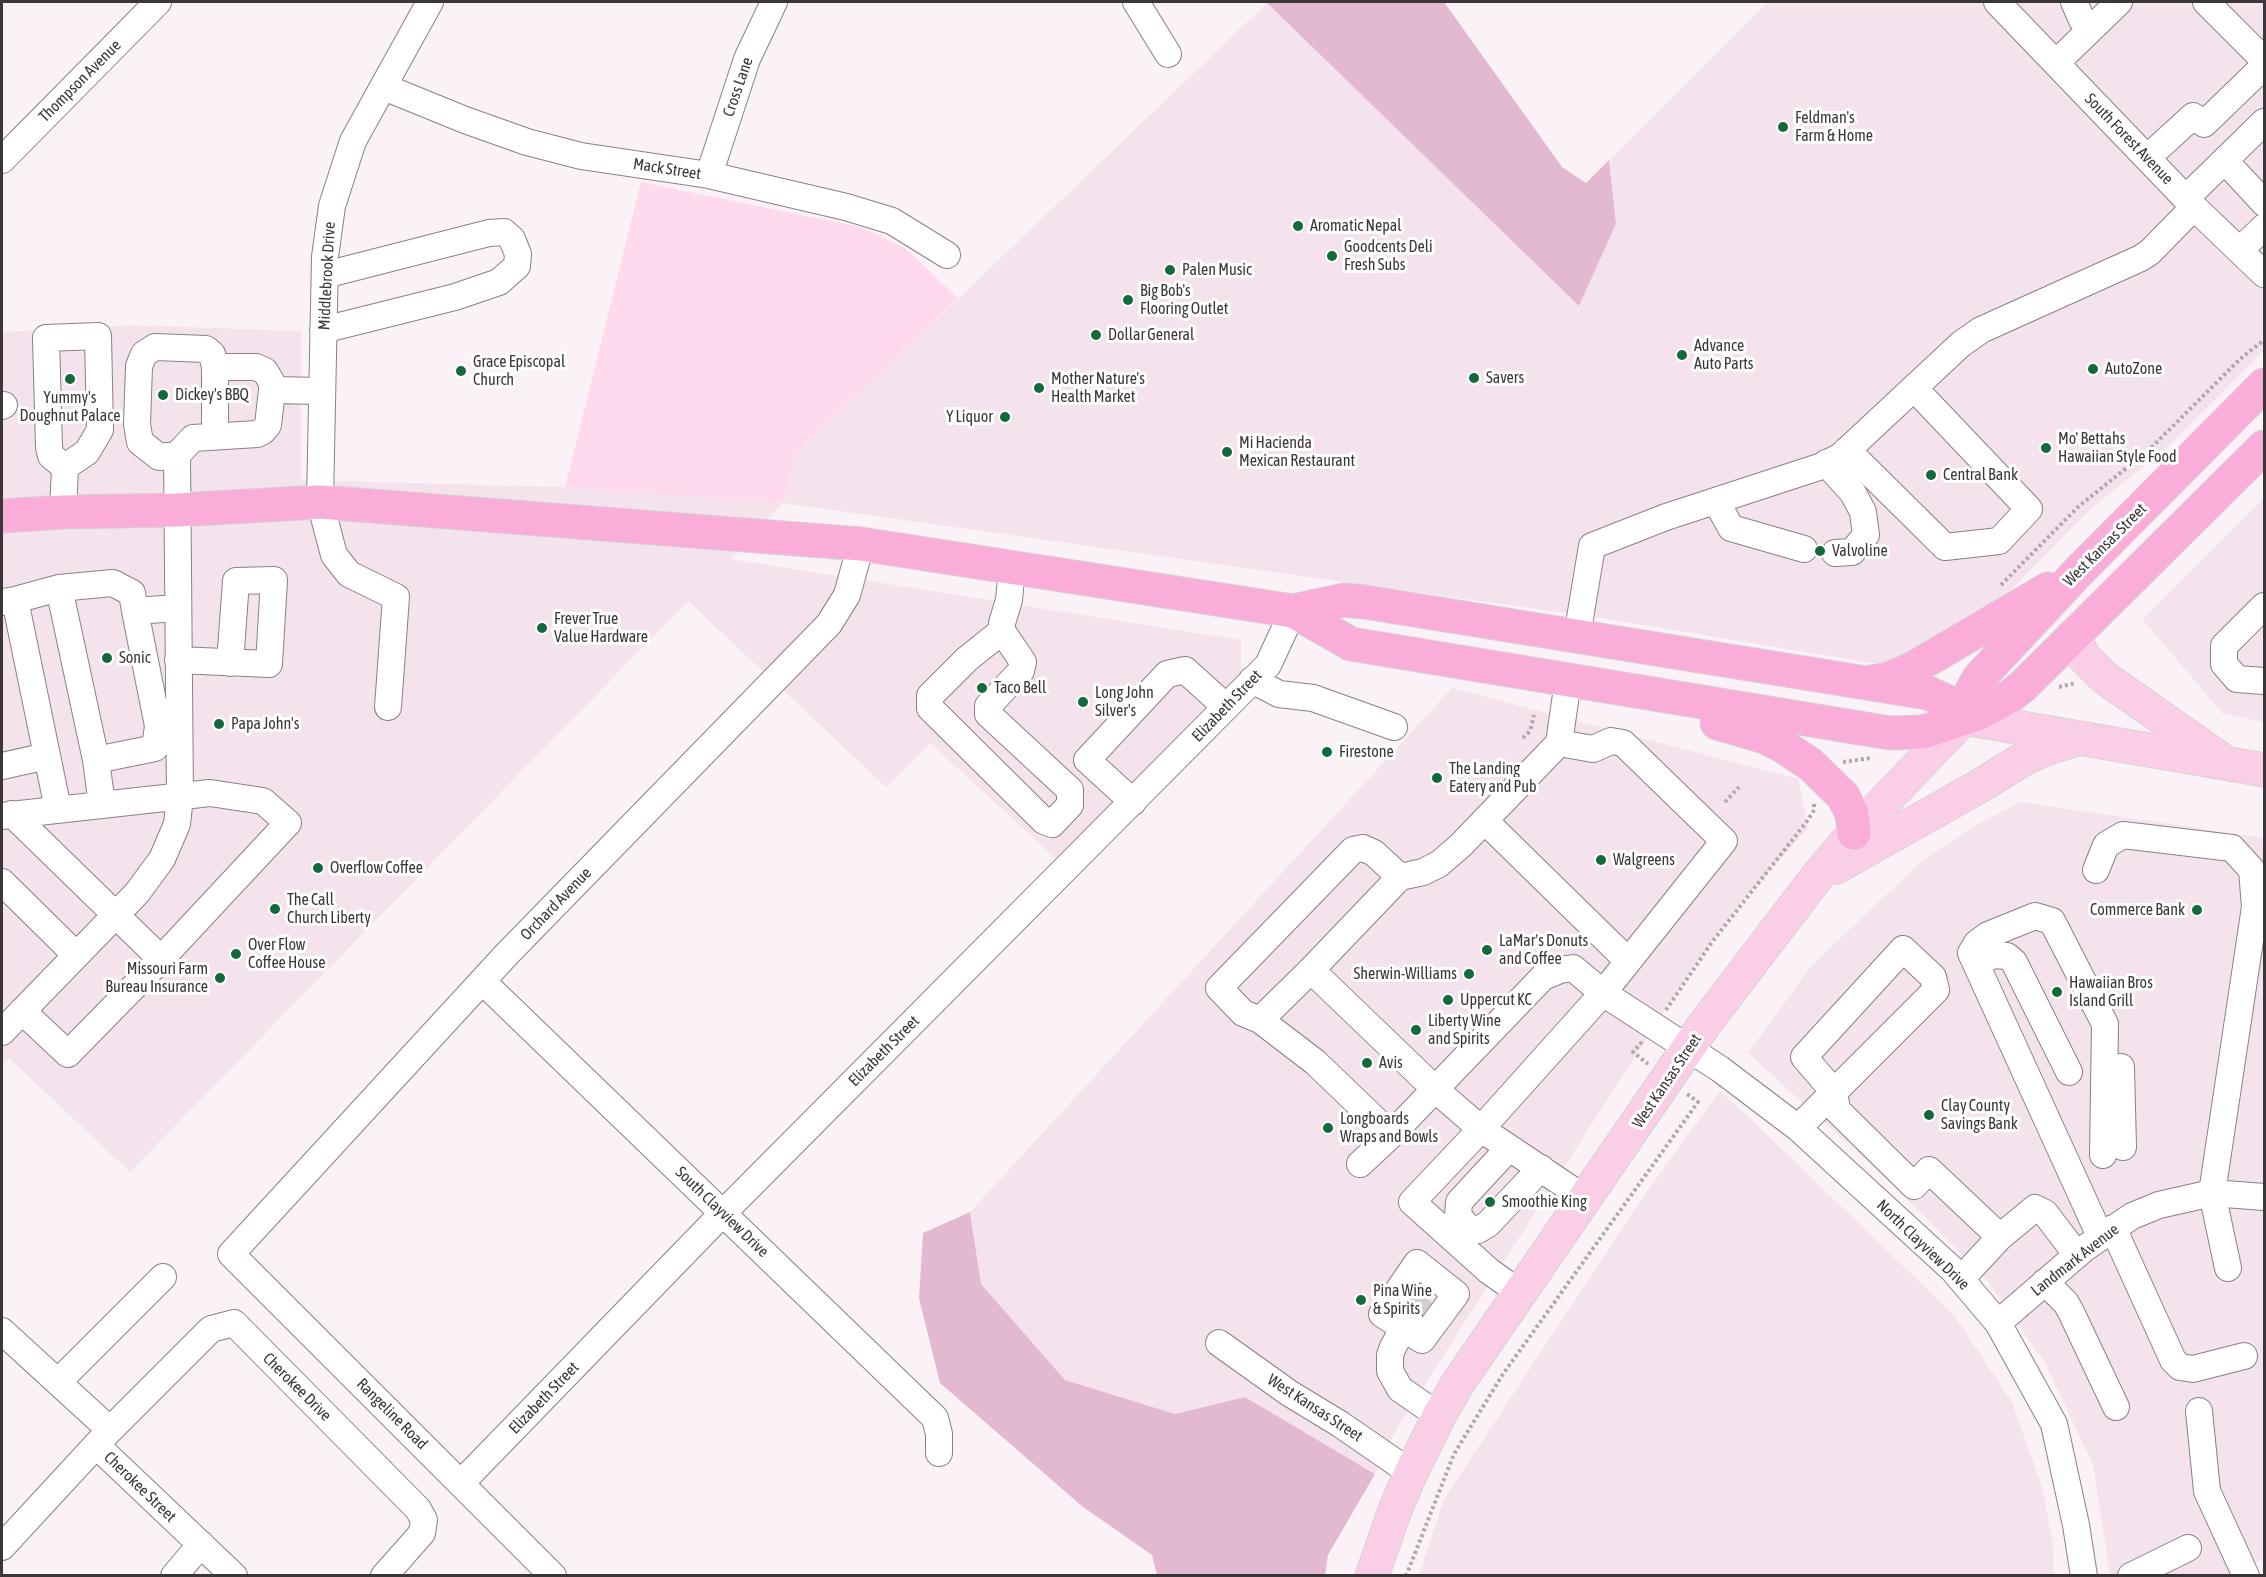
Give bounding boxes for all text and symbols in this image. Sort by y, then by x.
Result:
street label: Thompson Avenue [35,36,125,126]
street label: Cross Lane [719,55,757,119]
street label: South Forest Avenue [2081,90,2177,188]
place label: Feldman's Farm & Home [1795,108,1873,146]
marker: Feldman's Farm & Home [1776,120,1790,134]
street label: Mack Street [632,154,702,184]
place label: Aromatic Nepal [1310,216,1401,236]
marker: Aromatic Nepal [1291,219,1305,233]
street label: Middlebrook Drive [315,221,339,331]
place label: Goodcents Deli Fresh Subs [1344,237,1433,275]
marker: Goodcents Deli Fresh Subs [1325,249,1339,263]
place label: Palen Music [1182,260,1252,280]
marker: Palen Music [1163,263,1177,277]
place label: Big Bob's Flooring Outlet [1140,281,1228,319]
marker: Big Bob's Flooring Outlet [1121,293,1135,307]
place label: Dollar General [1108,325,1194,345]
marker: Dollar General [1089,328,1103,342]
place label: Advance Auto Parts [1694,336,1754,374]
marker: Advance Auto Parts [1675,348,1689,362]
place label: Grace Episcopal Church [473,352,565,390]
place label: AutoZone [2105,359,2162,379]
marker: AutoZone [2086,362,2100,376]
marker: Grace Episcopal Church [454,364,468,378]
place label: Savers [1486,368,1524,388]
place label: Mother Nature's Health Market [1051,369,1145,407]
marker: Savers [1467,371,1481,385]
marker: Yummy's Doughnut Palace [63,372,77,386]
marker: Mother Nature's Health Market [1032,381,1046,395]
place label: Dickey's BBQ [175,385,249,405]
place label: Yummy's Doughnut Palace [20,388,120,426]
marker: Dickey's BBQ [156,388,170,402]
place label: Y Liquor [946,407,993,427]
marker: Y Liquor [998,410,1012,424]
place label: Mo' Bettahs Hawaiian Style Food [2058,429,2177,467]
place label: Mi Hacienda Mexican Restaurant [1239,433,1355,471]
marker: Mo' Bettahs Hawaiian Style Food [2039,441,2053,455]
marker: Mi Hacienda Mexican Restaurant [1220,445,1234,459]
place label: Central Bank [1943,465,2018,485]
marker: Central Bank [1924,468,1938,482]
street label: West Kansas Street [2059,499,2151,591]
place label: Valvoline [1832,541,1888,561]
marker: Valvoline [1813,544,1827,558]
place label: Frever True Value Hardware [554,609,648,647]
marker: Frever True Value Hardware [535,621,549,635]
place label: Sonic [119,648,151,668]
marker: Sonic [100,651,114,665]
street label: Elizabeth Street [1188,666,1266,746]
place label: Taco Bell [994,678,1046,698]
marker: Taco Bell [975,681,989,695]
place label: Long John Silver's [1095,683,1154,721]
marker: Long John Silver's [1076,695,1090,709]
place label: Papa John's [231,714,299,734]
marker: Papa John's [212,717,226,731]
place label: Firestone [1339,742,1394,762]
marker: Firestone [1320,745,1334,759]
place label: The Landing Eatery and Pub [1449,759,1537,797]
marker: The Landing Eatery and Pub [1430,771,1444,785]
place label: Walgreens [1613,850,1675,870]
marker: Walgreens [1594,853,1608,867]
place label: Overflow Coffee [330,858,423,878]
marker: Overflow Coffee [311,861,325,875]
street label: Orchard Avenue [516,864,596,944]
place label: The Call Church Liberty [287,890,371,928]
place label: Commerce Bank [2090,900,2185,920]
marker: The Call Church Liberty [268,902,282,916]
marker: Commerce Bank [2190,903,2204,917]
place label: LaMar's Donuts and Coffee [1499,931,1588,969]
place label: Over Flow Coffee House [248,935,325,973]
marker: LaMar's Donuts and Coffee [1480,943,1494,957]
marker: Over Flow Coffee House [229,947,243,961]
place label: Missouri Farm Bureau Insurance [105,959,208,997]
place label: Sherwin-Williams [1353,964,1457,984]
marker: Sherwin-Williams [1462,967,1476,981]
marker: Missouri Farm Bureau Insurance [213,971,227,985]
place label: Hawaiian Bros Island Grill [2069,973,2153,1011]
marker: Hawaiian Bros Island Grill [2050,985,2064,999]
place label: Uppercut KC [1460,990,1532,1010]
marker: Uppercut KC [1441,993,1455,1007]
place label: Liberty Wine and Spirits [1428,1011,1501,1049]
street label: Elizabeth Street [845,1012,923,1090]
marker: Liberty Wine and Spirits [1409,1023,1423,1037]
street label: West Kansas Street [1628,1030,1706,1132]
place label: Avis [1379,1053,1403,1073]
marker: Avis [1360,1056,1374,1070]
place label: Clay County Savings Bank [1941,1096,2018,1134]
marker: Clay County Savings Bank [1922,1108,1936,1122]
place label: Longboards Wraps and Bowls [1340,1109,1438,1147]
marker: Longboards Wraps and Bowls [1321,1121,1335,1135]
street label: South Clayview Drive [671,1163,773,1261]
place label: Smoothie King [1502,1192,1587,1212]
marker: Smoothie King [1483,1195,1497,1209]
street label: North Clayview Drive [1873,1196,1973,1294]
street label: Landmark Avenue [2027,1220,2123,1300]
place label: Pina Wine & Spirits [1373,1281,1432,1319]
marker: Pina Wine & Spirits [1354,1293,1368,1307]
street label: Cherokee Drive [259,1349,335,1425]
street label: Elizabeth Street [505,1358,583,1438]
street label: West Kansas Street [1264,1370,1366,1446]
street label: Rangeline Road [352,1374,432,1454]
street label: Cherokee Street [100,1448,180,1526]

